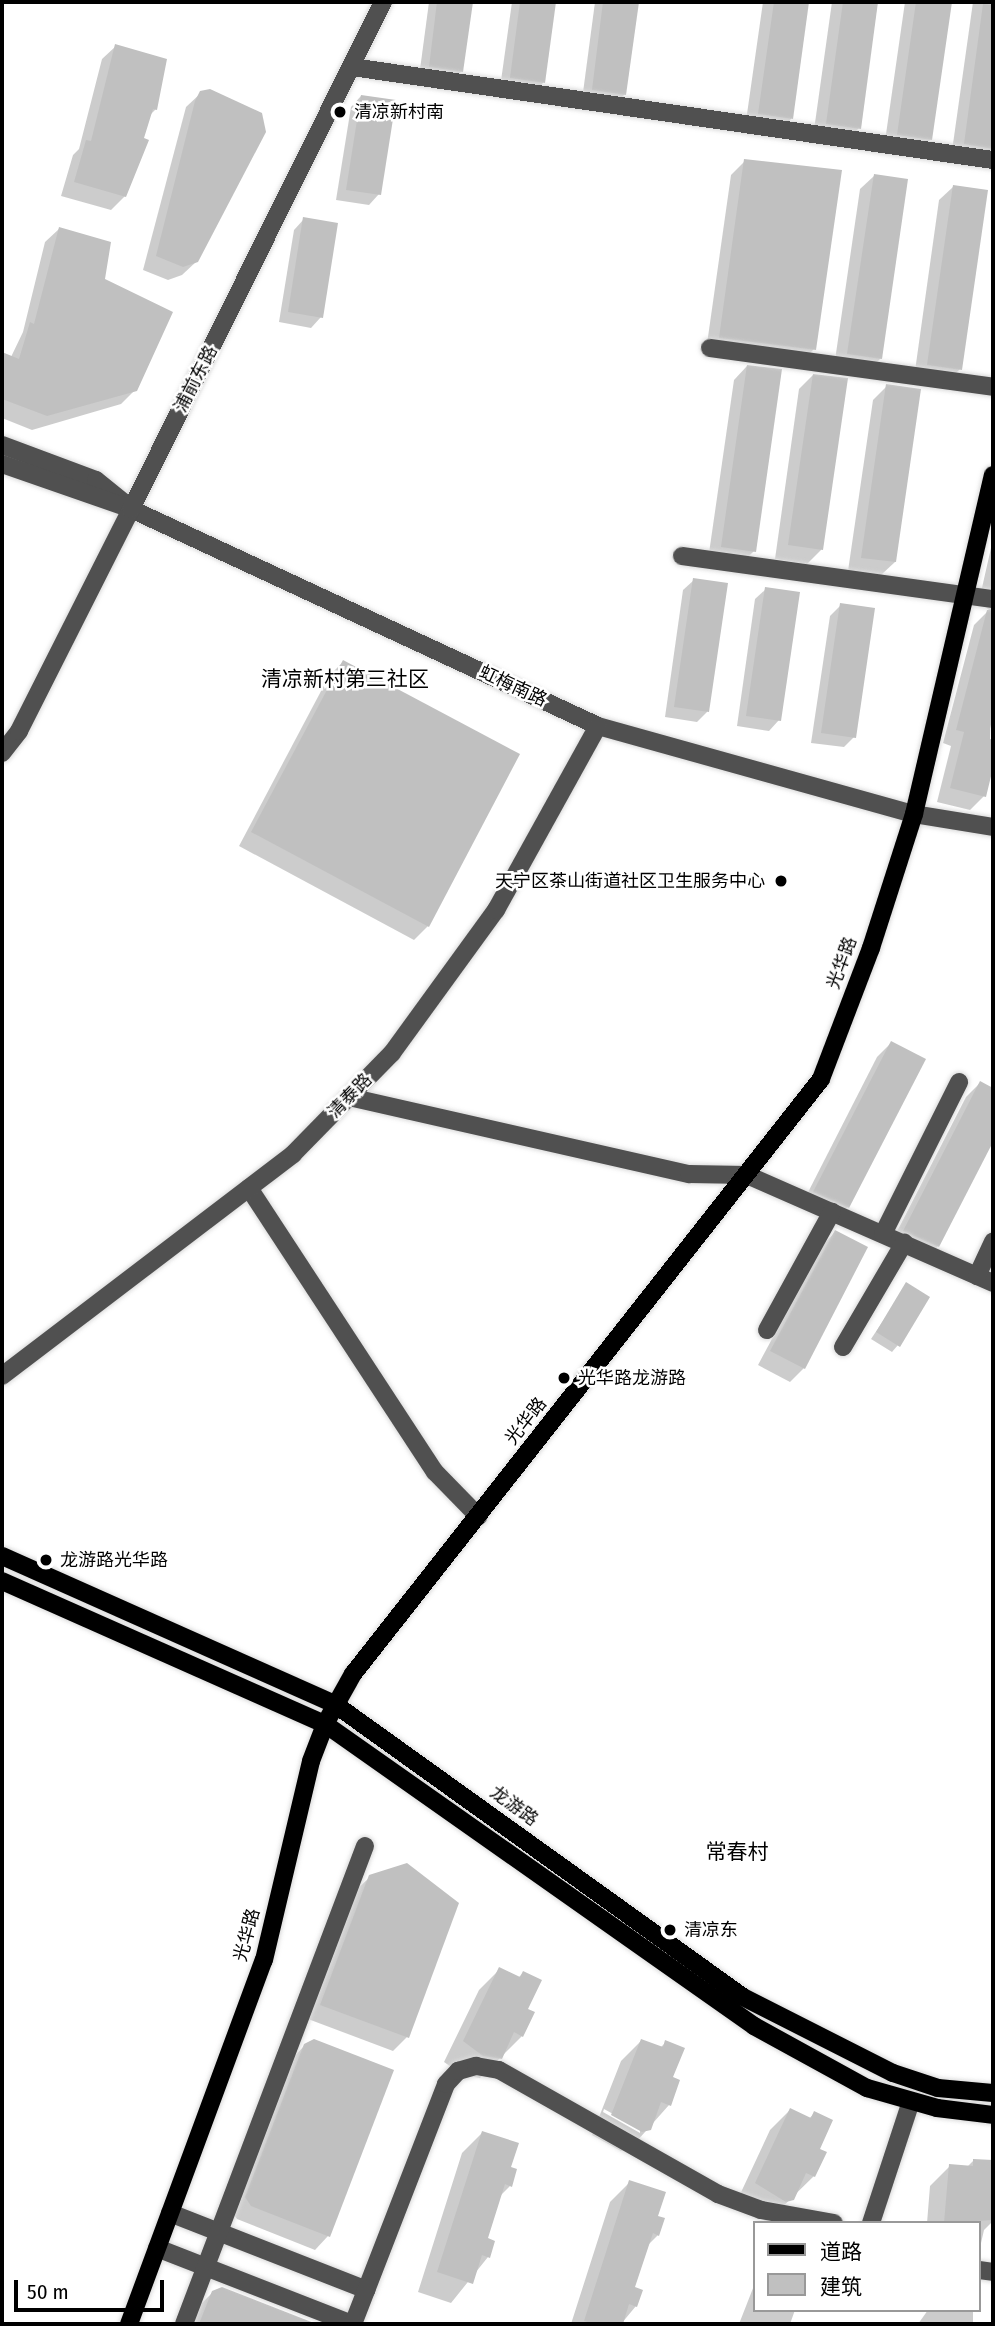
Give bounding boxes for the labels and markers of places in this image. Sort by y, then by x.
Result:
place label: 清凉新村南 [354,101,444,123]
marker: 清凉新村南 [332,104,348,120]
place label: 天宁区茶山街道社区卫生服务中心 [495,870,765,892]
marker: 天宁区茶山街道社区卫生服务中心 [771,871,791,891]
place label: 光华路龙游路 [578,1367,686,1389]
marker: 光华路龙游路 [556,1370,572,1386]
place label: 龙游路光华路 [60,1549,168,1571]
marker: 龙游路光华路 [38,1552,54,1568]
place label: 清凉东 [684,1919,738,1941]
marker: 清凉东 [662,1922,678,1938]

